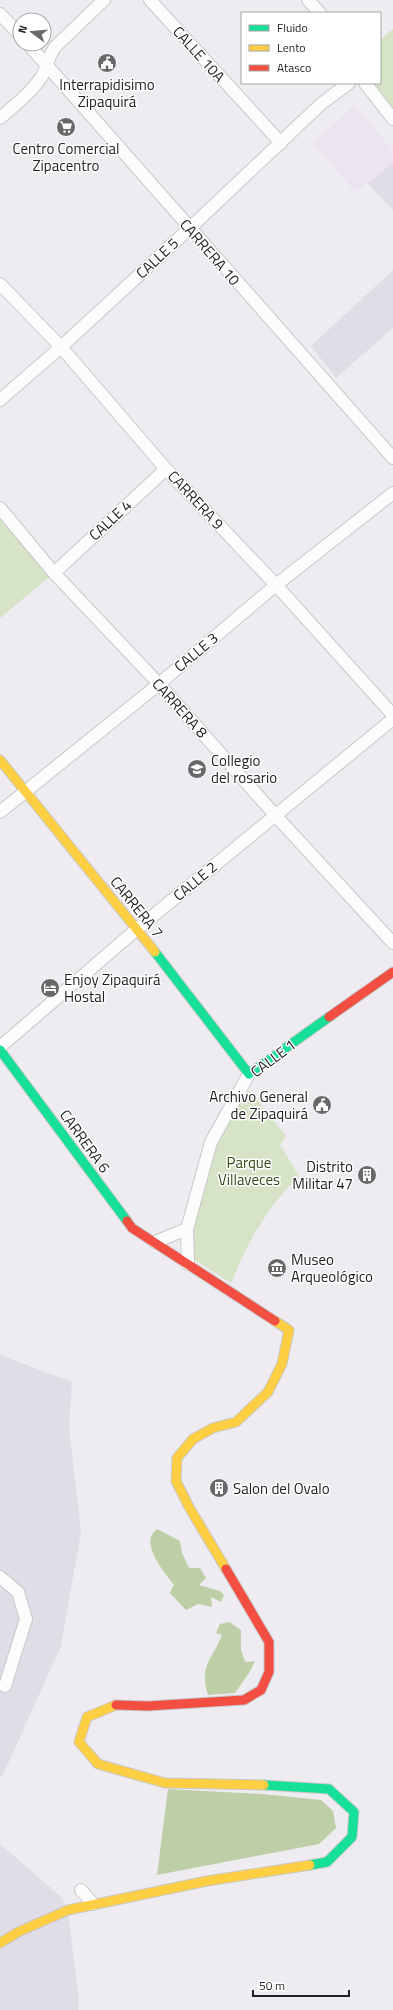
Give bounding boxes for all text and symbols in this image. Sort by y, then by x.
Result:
north arrow [12,12,52,52]
legend [241,12,381,84]
text: Fluido [277,18,308,37]
street label: CALLE 10A [167,21,231,87]
text: N [14,23,31,35]
text: Lento [277,38,306,57]
public building icon: Interrapidisimo Zipaquirá [96,52,118,74]
text: Atasco [277,58,311,77]
place label: Interrapidisimo Zipaquirá [59,73,155,113]
supermarket icon: Centro Comercial Zipacentro [55,116,77,138]
place label: Centro Comercial Zipacentro [12,137,120,177]
street label: CARRERA 10 [174,213,246,291]
street label: CALLE 5 [130,232,184,284]
street label: CARRERA 9 [162,465,230,535]
street label: CALLE 4 [83,494,137,546]
street label: CALLE 3 [169,627,223,677]
street label: CARRERA 8 [147,673,213,743]
place label: Collegio del rosario [211,749,277,789]
school or university icon: Collegio del rosario [186,758,208,780]
street label: CALLE 2 [168,856,222,906]
street label: CARRERA 7 [105,871,169,943]
place label: Enjoy Zipaquirá Hostal [64,968,161,1008]
hotel icon: Enjoy Zipaquirá Hostal [39,977,61,999]
street label: CALLE 1 [246,1033,300,1083]
place label: Archivo General de Zipaquirá [209,1085,308,1125]
public building icon: Archivo General de Zipaquirá [311,1094,333,1116]
street label: CARRERA 6 [54,1104,116,1178]
park label: Parque Villaveces [218,1151,280,1191]
place label: Distrito Militar 47 [292,1155,353,1195]
building icon: Distrito Militar 47 [356,1164,378,1186]
place label: Museo Arqueológico [291,1248,373,1288]
museum icon: Museo Arqueológico [266,1257,288,1279]
building icon: Salon del Ovalo [208,1477,230,1499]
place label: Salon del Ovalo [233,1477,330,1500]
scale bar [253,1972,349,1998]
text: 50 m [259,1976,285,1995]

